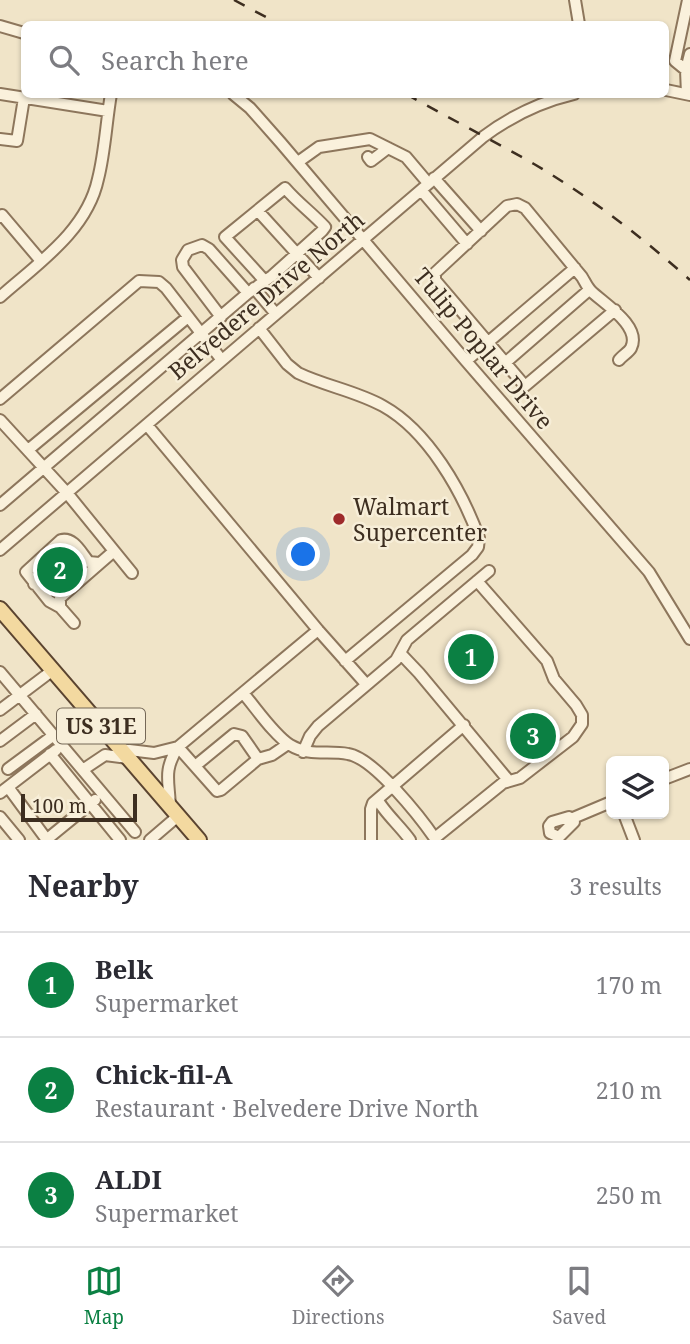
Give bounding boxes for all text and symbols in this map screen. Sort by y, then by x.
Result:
search box [21,21,669,98]
icon: search [45,41,83,79]
text: Search here [101,42,249,78]
street label: Belvedere Drive North [161,204,371,386]
street label: Tulip Poplar Drive [407,260,561,436]
place label: Walmart Supercenter [353,490,487,548]
marker: Walmart Supercenter [331,511,347,527]
your location [286,537,320,571]
pin: 2 [37,544,83,596]
pin: 1 [448,631,494,683]
road number: US 31E [57,708,145,744]
pin: 3 [510,710,556,762]
map controls [606,756,669,819]
button: layers [606,756,669,819]
scale bar [21,791,136,823]
text: 100 m [32,793,87,819]
text: Nearby [28,865,139,906]
text: 3 results [569,870,662,902]
text: Belk [95,951,153,987]
text: 1 [45,969,58,1001]
text: 170 m [596,969,662,1001]
text: Supermarket [95,987,238,1019]
text: Chick-fil-A [95,1056,233,1092]
text: 2 [45,1074,58,1106]
text: 210 m [596,1074,662,1106]
text: Restaurant · Belvedere Drive North [95,1092,479,1124]
text: ALDI [95,1161,162,1197]
text: 3 [45,1179,58,1211]
text: 250 m [596,1179,662,1211]
text: Supermarket [95,1197,238,1229]
tab: Map [84,1262,124,1330]
tab: Directions [292,1262,385,1330]
tab: Saved [552,1262,606,1330]

